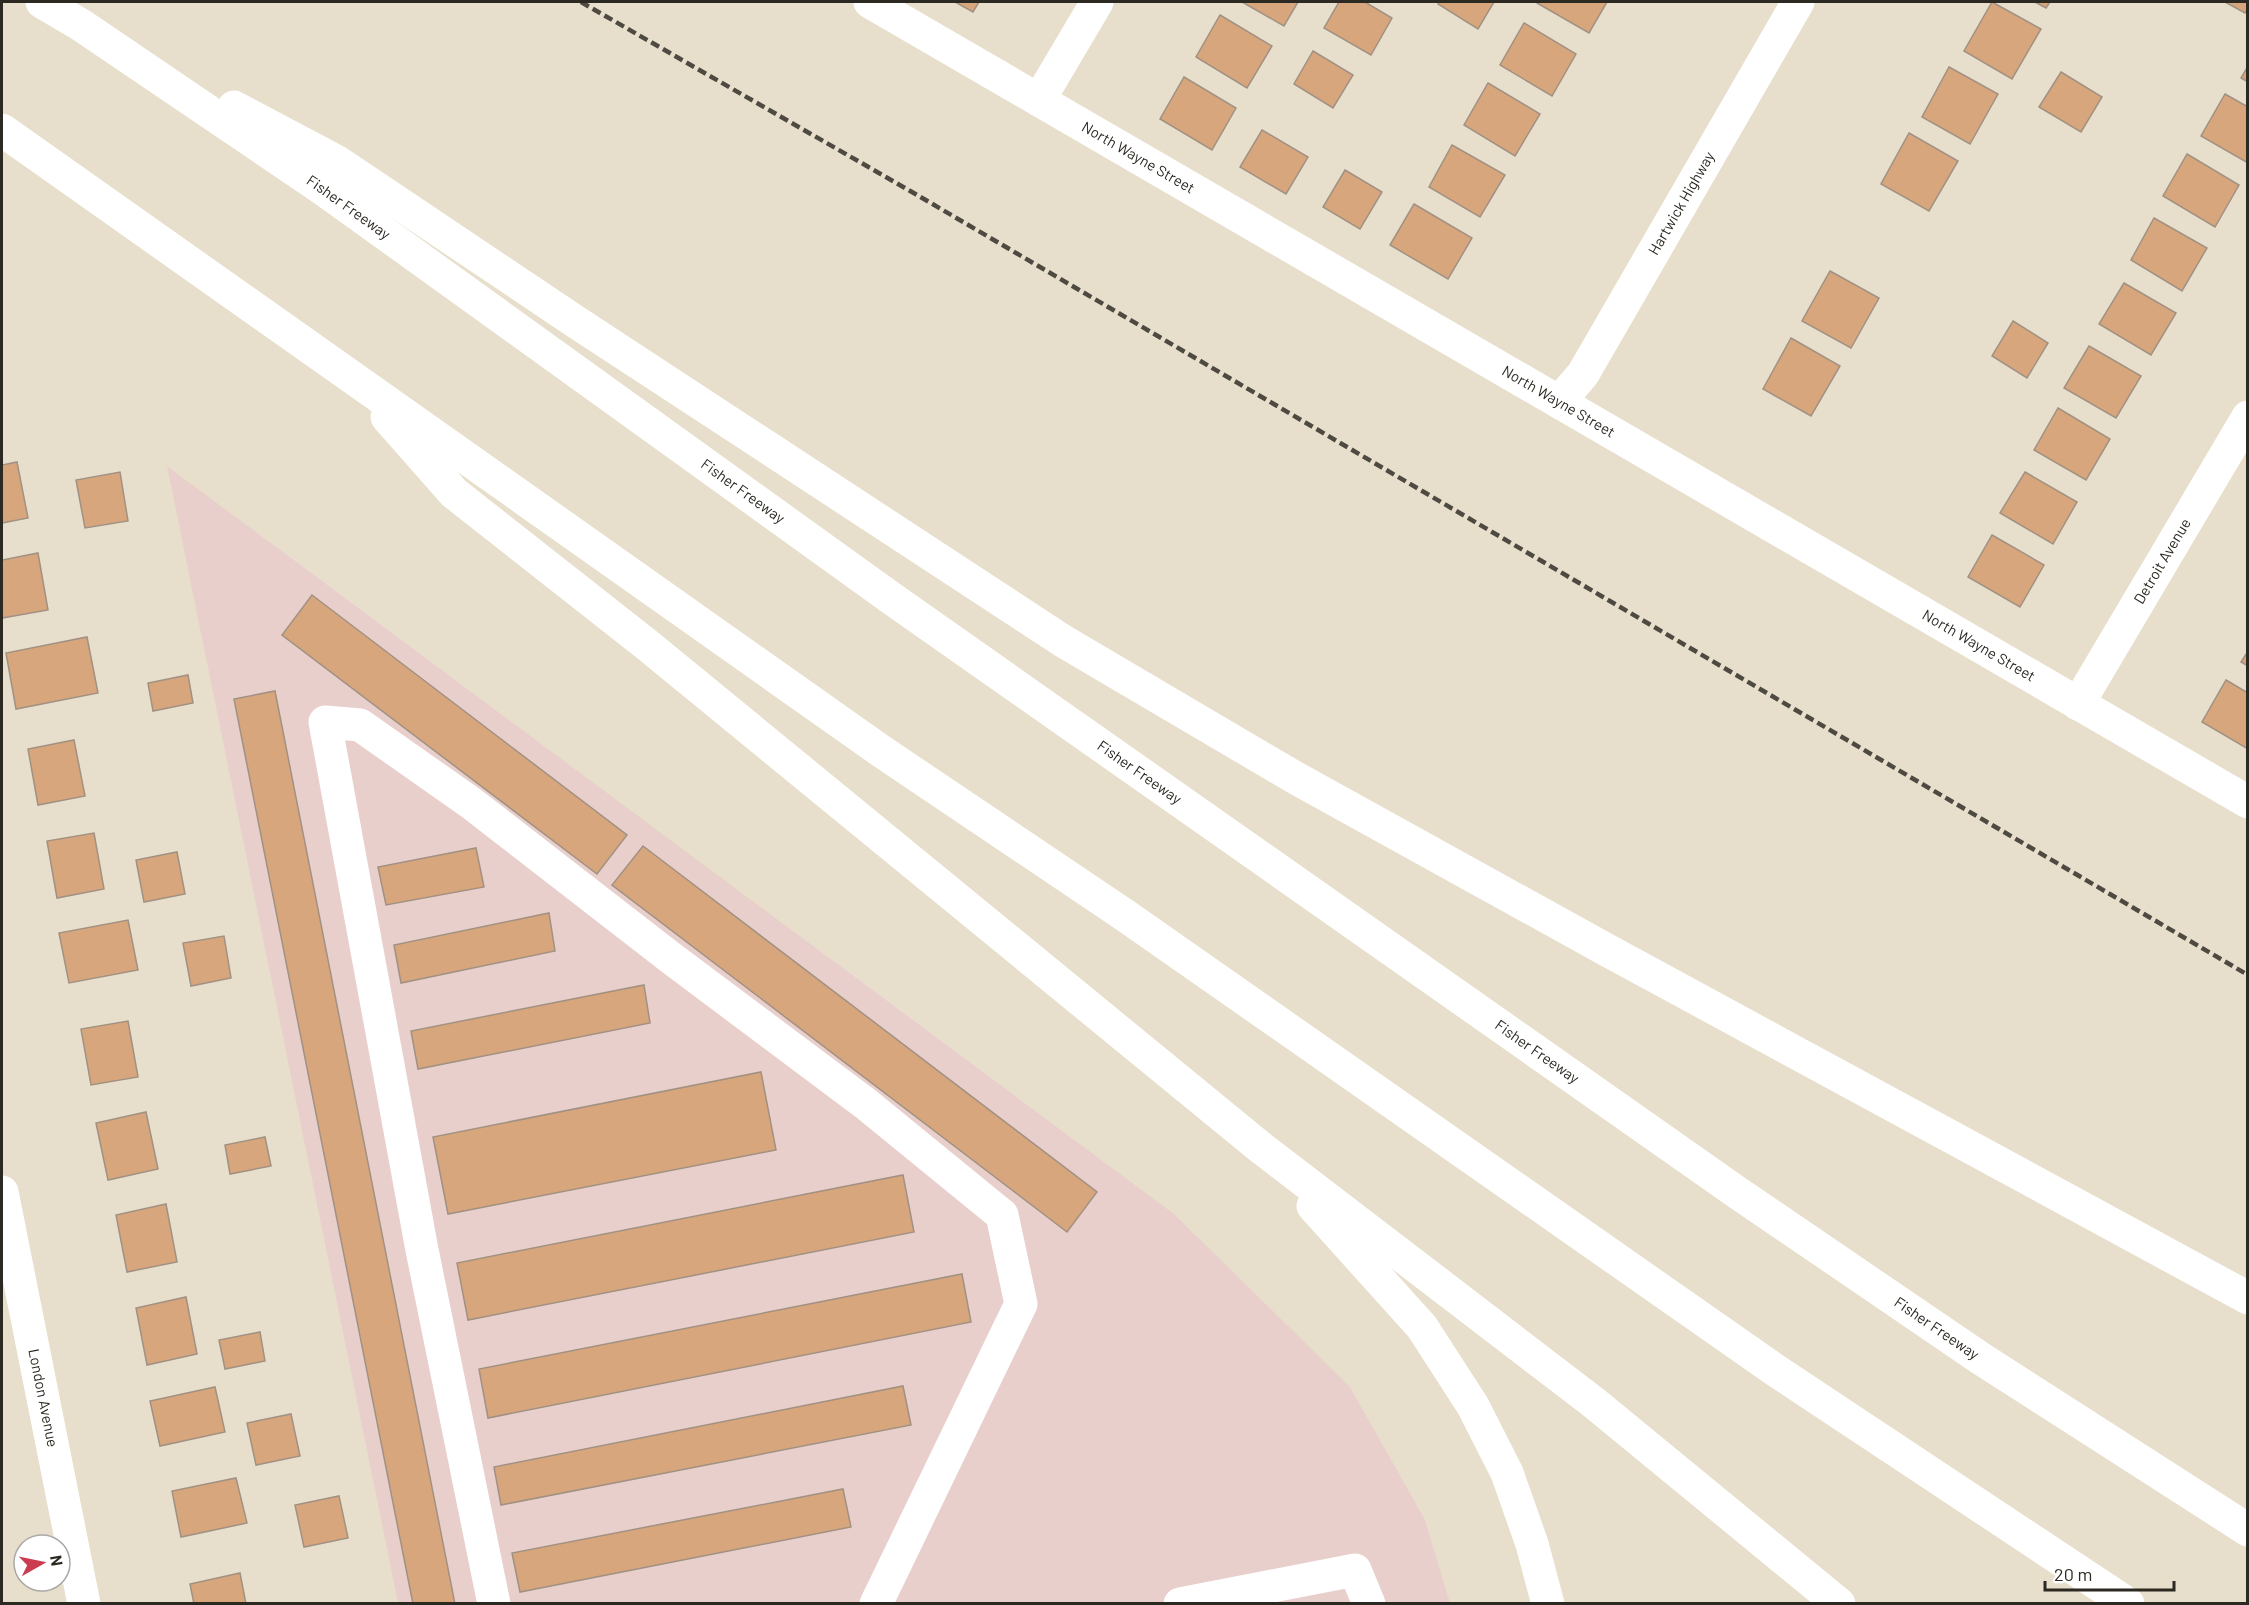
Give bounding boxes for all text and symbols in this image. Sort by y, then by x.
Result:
street label: North Wayne Street [1079,117,1198,197]
street label: Hartwick Highway [1644,148,1718,258]
street label: Fisher Freeway [304,171,394,243]
street label: North Wayne Street [1499,361,1619,441]
street label: Fisher Freeway [698,454,789,527]
street label: Detroit Avenue [2129,515,2194,607]
street label: North Wayne Street [1920,605,2039,685]
street label: Fisher Freeway [1094,736,1186,807]
street label: Fisher Freeway [1492,1015,1583,1087]
street label: Fisher Freeway [1891,1292,1983,1363]
street label: London Avenue [25,1347,63,1449]
north arrow [12,1533,72,1593]
text: N [47,1554,68,1567]
scale bar [2045,1554,2174,1592]
text: 20 m [2054,1563,2092,1585]

